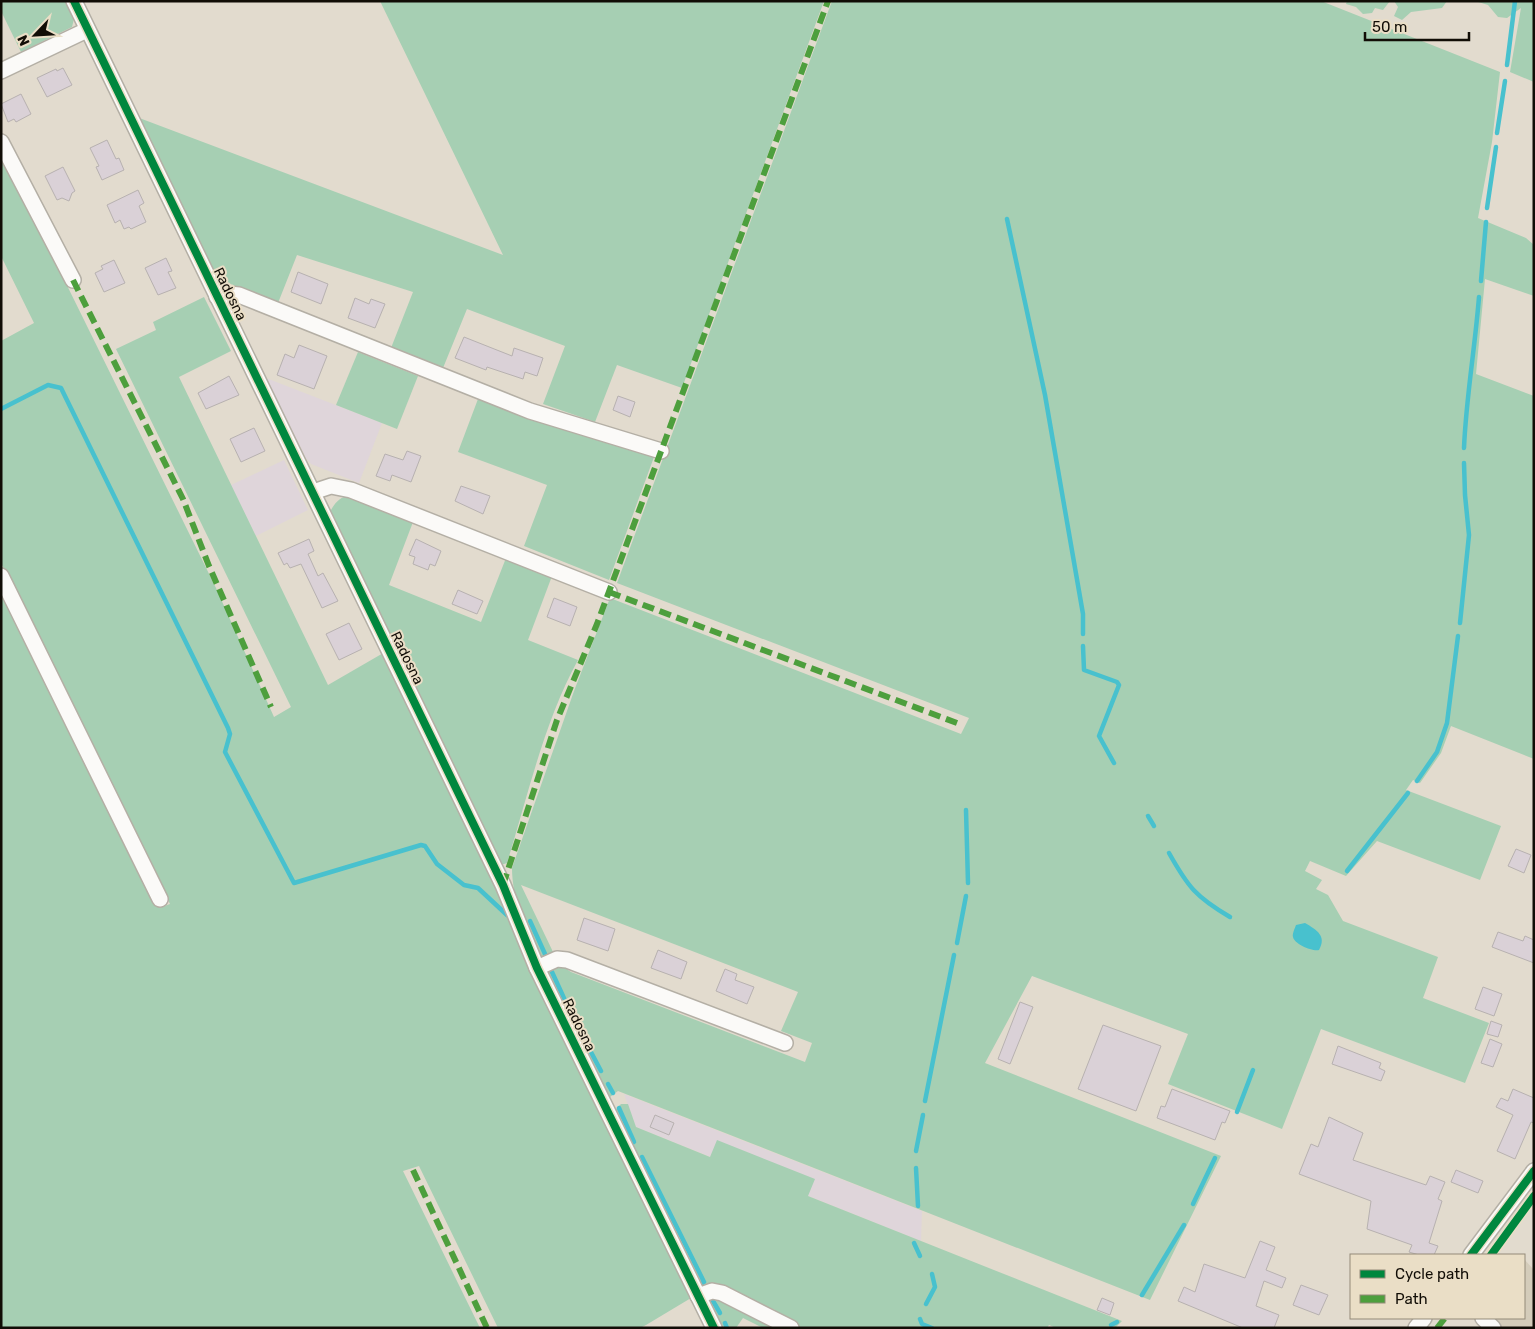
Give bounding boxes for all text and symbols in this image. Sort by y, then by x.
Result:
north arrow [10,10,60,60]
scale bar [1365,10,1469,42]
text: 50 m [1372,18,1407,36]
text: N [14,32,34,48]
street label: Radosna [210,265,250,323]
street label: Radosna [387,629,427,687]
street label: Radosna [559,996,599,1054]
legend [1350,1254,1525,1319]
text: Cycle path [1395,1265,1469,1283]
text: Path [1395,1290,1428,1308]

